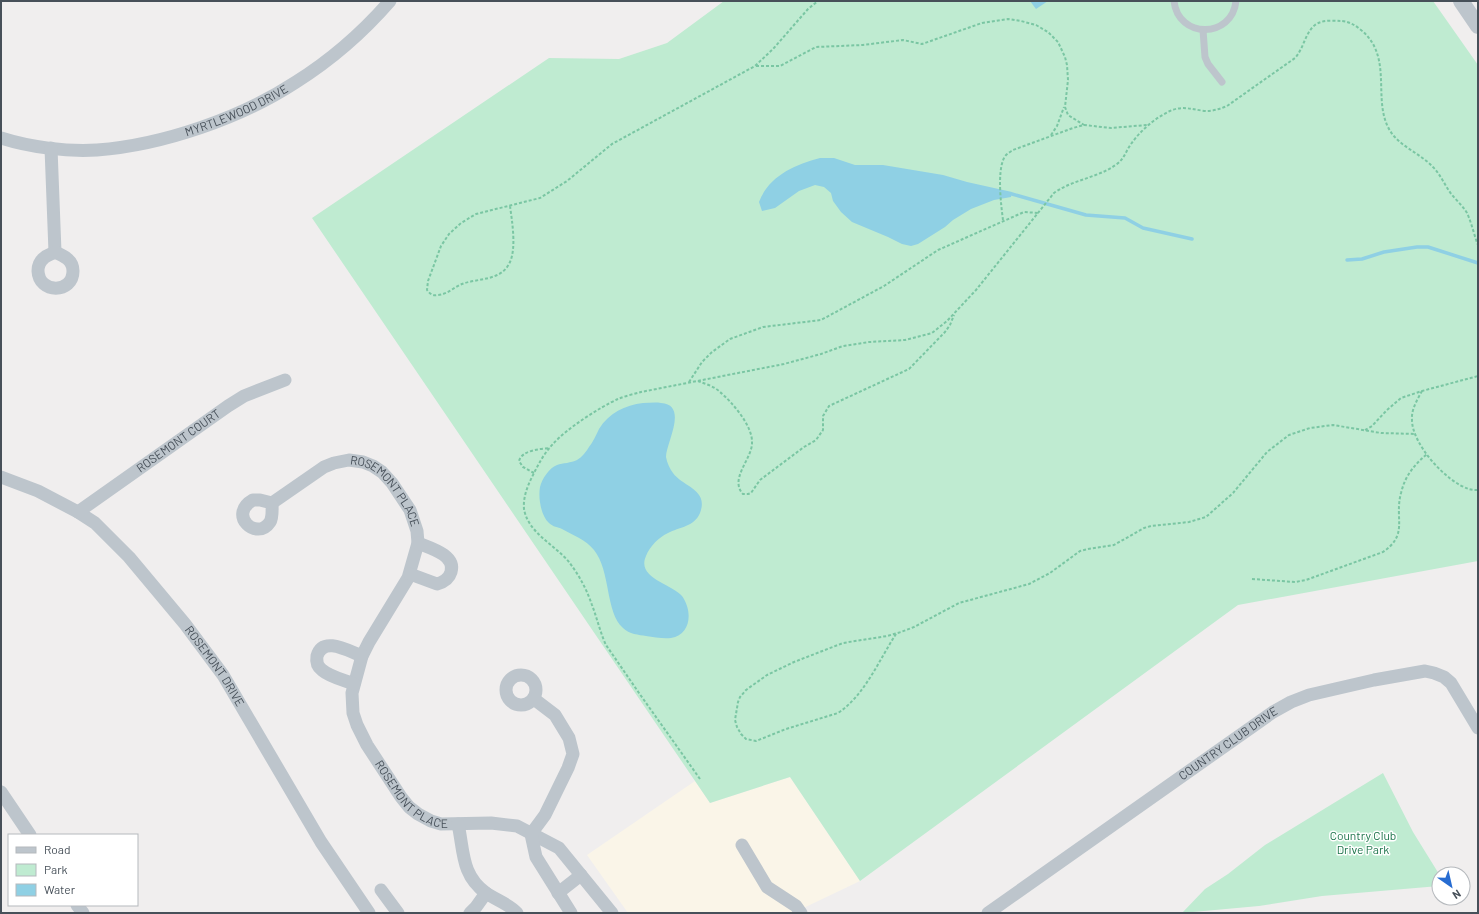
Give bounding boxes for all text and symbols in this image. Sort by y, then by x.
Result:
street label: MYRTLEWOOD DRIVE [183,81,290,138]
street label: ROSEMONT COURT [133,406,223,475]
street label: ROSEMONT PLACE [349,452,423,528]
street label: ROSEMONT DRIVE [183,623,248,708]
street label: COUNTRY CLUB DRIVE [1176,703,1280,782]
street label: ROSEMONT PLACE [373,757,448,830]
park label: Country Club Drive Park [1330,828,1396,856]
legend [8,834,138,906]
text: Road [44,842,71,856]
text: Park [44,862,68,876]
north arrow [1431,866,1471,906]
text: Water [44,882,76,896]
text: N [1450,887,1464,902]

